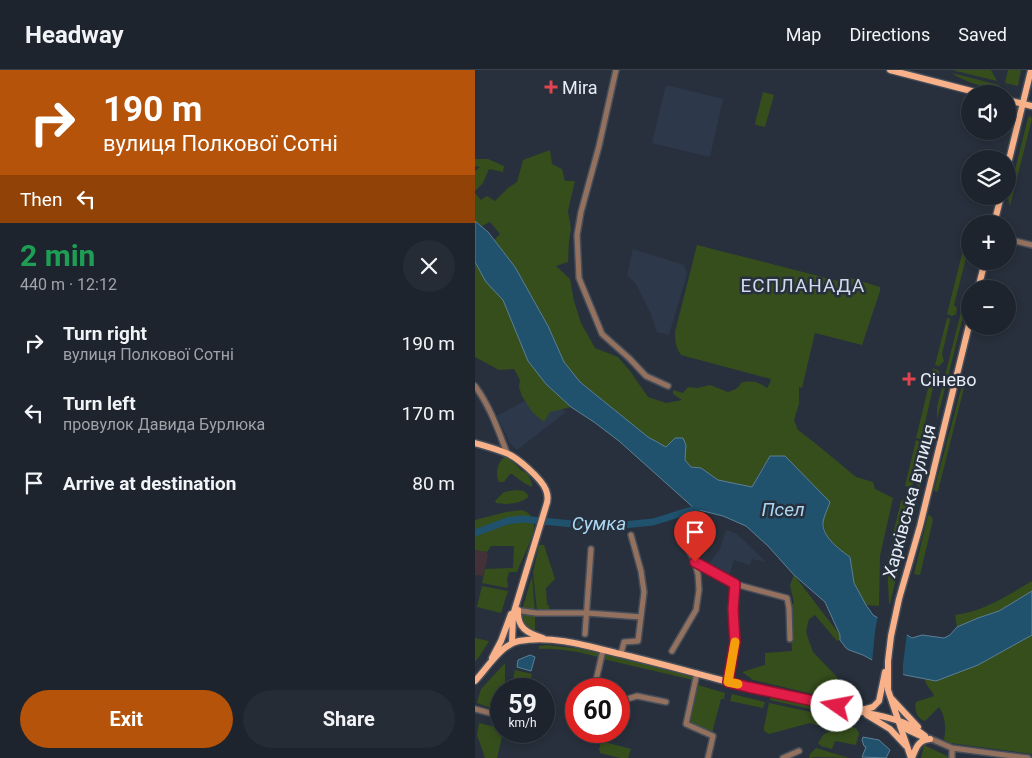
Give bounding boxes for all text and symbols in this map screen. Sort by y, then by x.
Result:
text: Headway [25,21,124,49]
text: Map [786,24,821,45]
text: Directions [849,24,930,45]
text: Saved [958,24,1007,45]
place label: Mira [562,77,598,98]
marker: Mira [544,80,558,94]
map controls [961,85,1016,335]
button: sound [961,85,1016,140]
text: 190 m [103,89,202,130]
icon: right [20,90,85,155]
text: вулиця Полкової Сотні [103,131,338,156]
button: layers [961,150,1016,205]
icon: left [72,185,100,213]
text: Then [20,188,62,211]
button: + [961,215,1016,270]
text: 2 min [20,238,95,273]
button: close [403,240,455,292]
district label: ЕСПЛАНАДА [741,274,865,297]
text: 440 m · 12:12 [20,275,117,294]
button: − [961,280,1016,335]
text: Turn right [63,322,147,345]
icon: right [20,329,48,357]
text: 190 m [402,332,455,355]
text: вулиця Полкової Сотні [63,345,234,364]
place label: Сінево [920,369,977,390]
marker: Сінево [902,372,916,386]
text: Turn left [63,392,136,415]
icon: left [20,399,48,427]
text: 170 m [402,402,455,425]
text: провулок Давида Бурлюка [63,415,265,434]
street label: Харківська вулиця [878,422,940,580]
icon: arrive [20,469,48,497]
text: Arrive at destination [63,472,236,495]
text: 80 m [412,472,455,495]
water label: Псел [761,498,805,521]
pin [674,511,716,562]
water label: Сумка [572,512,626,535]
icon: arrive [681,518,709,546]
speed limit sign: 60 [565,678,630,743]
position arrow [810,679,862,731]
button: Exit [20,690,233,748]
button: Share [243,690,455,748]
text: 59 [508,690,537,719]
text: km/h [508,716,537,730]

